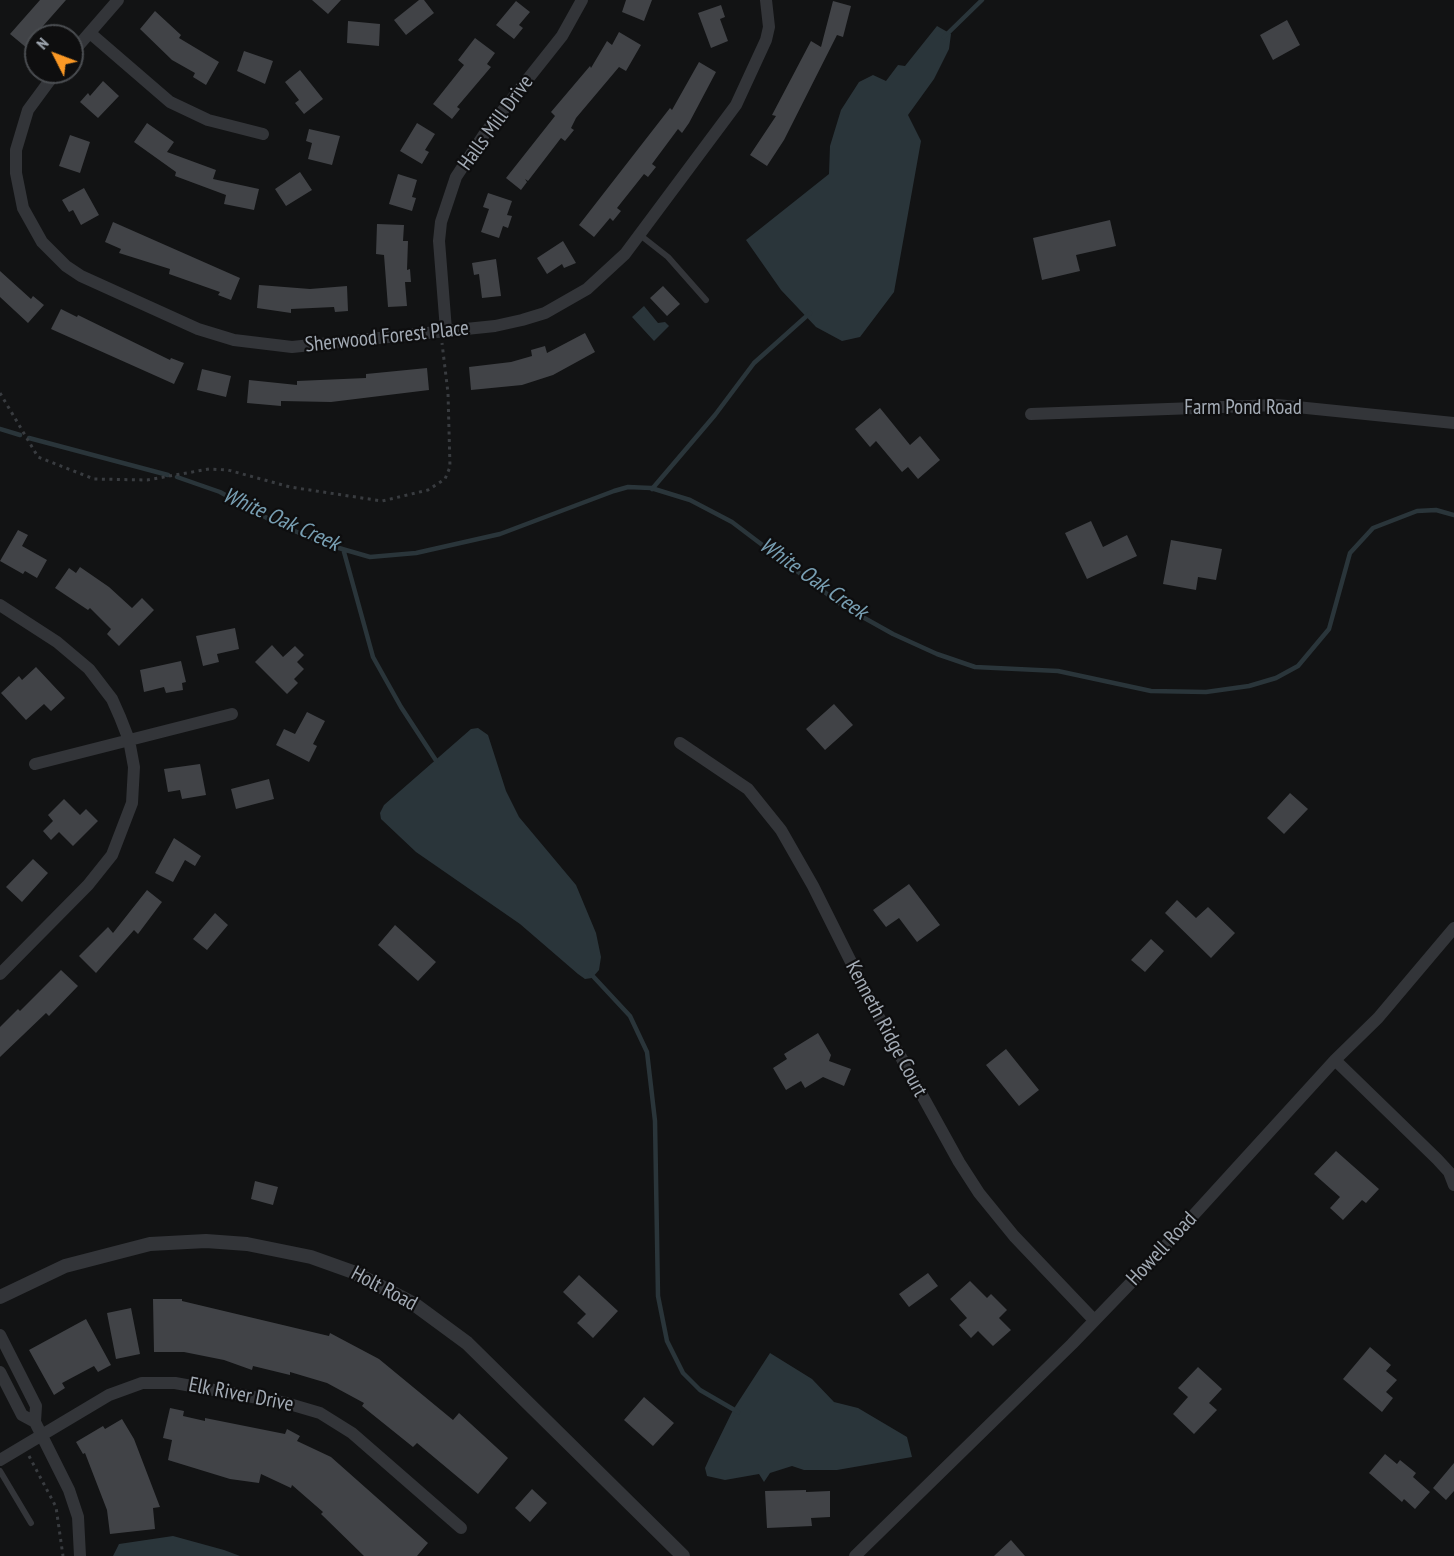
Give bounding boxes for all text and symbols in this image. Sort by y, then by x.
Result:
north arrow [24,24,84,84]
text: N [32,33,52,53]
street label: Halls Mill Drive [453,71,539,175]
street label: Sherwood Forest Place [304,316,470,358]
street label: Farm Pond Road [1184,395,1302,421]
water label: White Oak Creek [218,482,344,558]
water label: White Oak Creek [754,532,872,626]
street label: Kenneth Ridge Court [840,957,932,1101]
street label: Howell Road [1122,1207,1202,1291]
street label: Holt Road [347,1261,421,1317]
street label: Elk River Drive [186,1372,296,1418]

